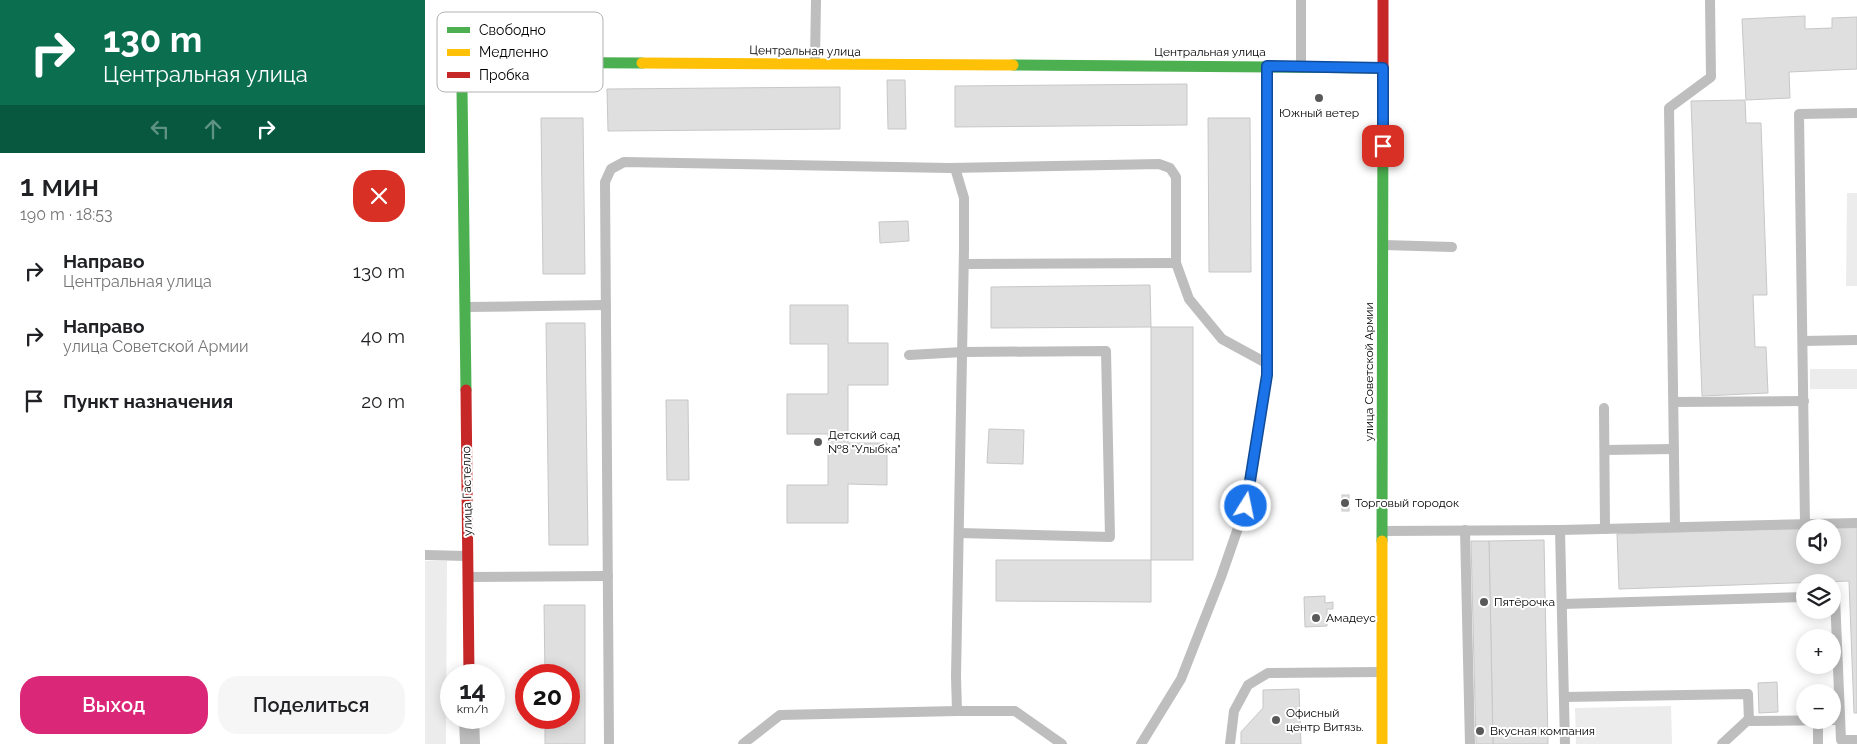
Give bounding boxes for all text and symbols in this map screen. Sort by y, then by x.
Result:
legend [437,12,603,92]
text: 130 m [103,19,202,60]
icon: right [20,20,85,85]
text: Свободно [479,22,546,38]
street label: Центральная улица [749,43,861,59]
text: Медленно [479,44,548,60]
street label: Центральная улица [1154,45,1266,59]
text: Центральная улица [103,61,308,87]
text: Пробка [479,67,529,83]
marker: Южный ветер [1313,92,1325,104]
place label: Южный ветер [1279,106,1359,120]
icon: left [146,115,174,143]
icon: ahead [199,115,227,143]
icon: right [252,115,280,143]
pin [1362,125,1404,167]
icon: arrive [1369,132,1397,160]
text: 1 мин [20,168,99,203]
button: close [353,170,405,222]
text: 190 m · 18:53 [20,205,113,224]
text: Направо [63,250,144,272]
icon: right [20,257,48,285]
text: 130 m [353,260,405,282]
text: Центральная улица [63,272,212,291]
street label: улица Советской Армии [1362,302,1376,442]
text: Направо [63,315,144,337]
icon: right [20,322,48,350]
text: 40 m [361,325,405,347]
text: улица Советской Армии [63,337,249,356]
icon: arrive [20,387,48,415]
text: Пункт назначения [63,390,233,412]
text: 20 m [361,390,405,412]
place label: Детский сад №8 "Улыбка" [828,428,901,456]
marker: Детский сад №8 "Улыбка" [812,436,824,448]
street label: улица Гастелло [459,446,475,536]
position arrow [1219,479,1271,531]
place label: Торговый городок [1355,496,1459,510]
marker: Торговый городок [1339,497,1351,509]
map controls [1796,519,1841,729]
button: sound [1796,519,1841,564]
button: layers [1796,574,1841,619]
place label: Пятёрочка [1494,595,1555,609]
marker: Пятёрочка [1478,596,1490,608]
place label: Амадеус [1326,611,1376,625]
marker: Амадеус [1310,612,1322,624]
button: + [1796,629,1841,674]
speed limit sign: 20 [515,664,580,729]
text: 14 [459,675,486,705]
button: Выход [20,676,208,734]
button: Поделиться [218,676,405,734]
button: − [1796,684,1841,729]
text: km/h [457,702,488,716]
place label: Офисный центр Витязь. [1286,706,1364,734]
marker: Офисный центр Витязь. [1270,714,1282,726]
place label: Вкусная компания [1490,724,1595,738]
marker: Вкусная компания [1474,725,1486,737]

